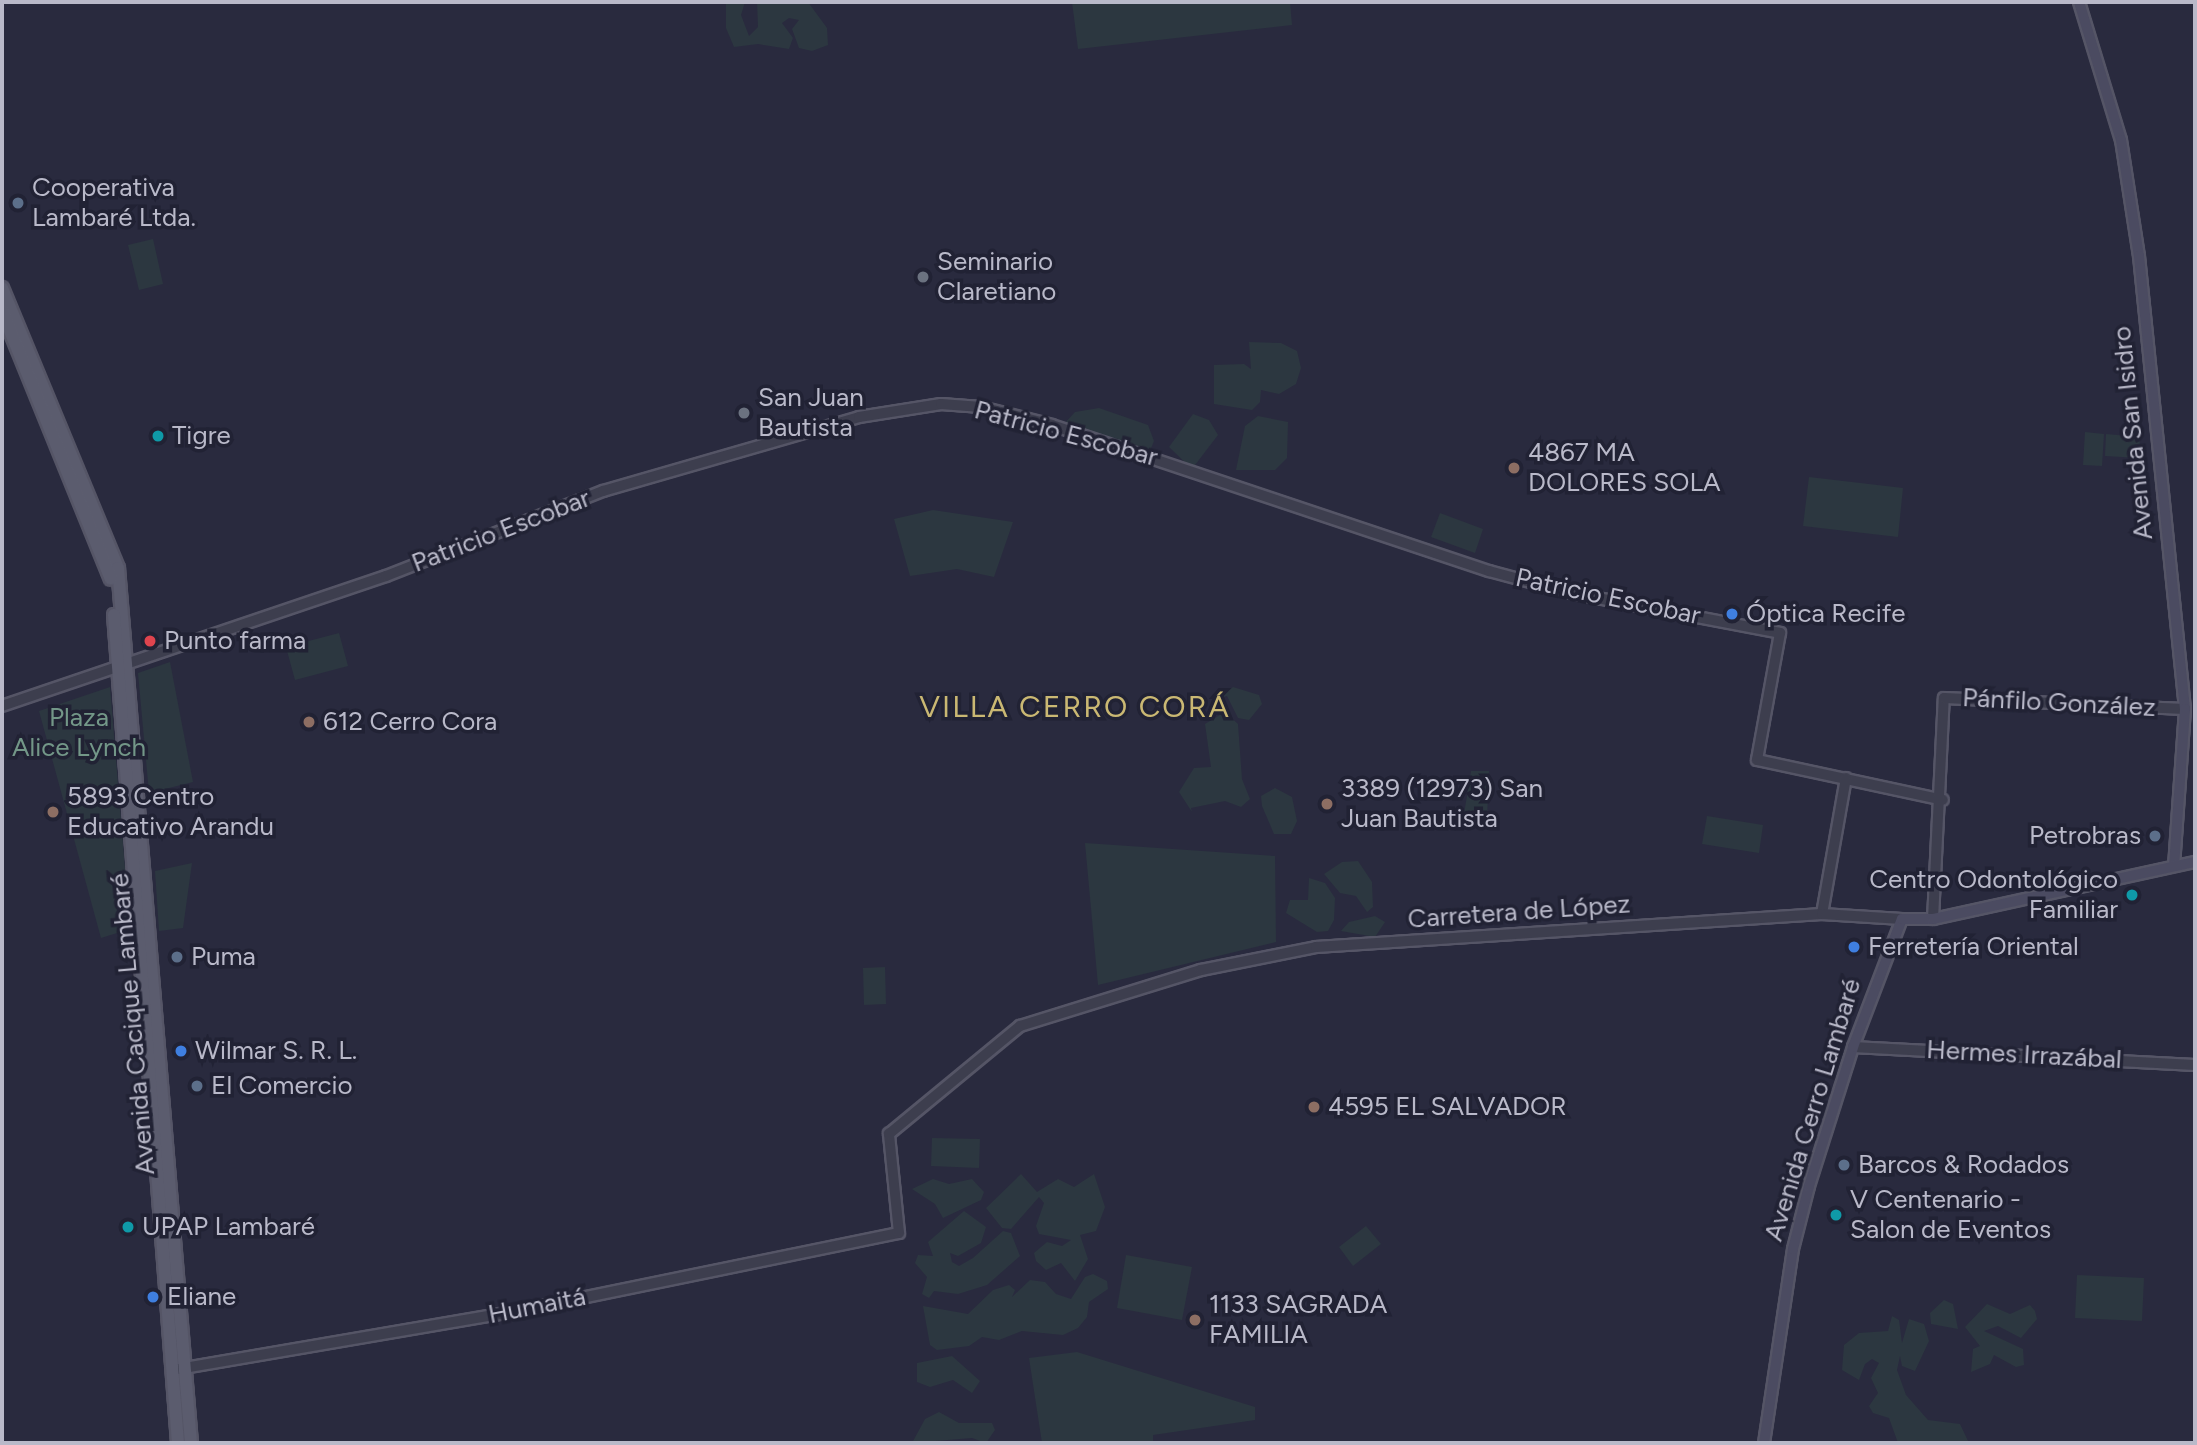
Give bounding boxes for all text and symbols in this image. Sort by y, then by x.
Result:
place label: Cooperativa Lambaré Ltda. [32,172,196,234]
marker: Cooperativa Lambaré Ltda. [10,195,26,211]
place label: Seminario Claretiano [937,246,1056,308]
marker: Seminario Claretiano [915,269,931,285]
street label: Avenida San Isidro [2106,325,2160,541]
place label: San Juan Bautista [758,382,864,444]
street label: Patricio Escobar [971,395,1161,473]
marker: San Juan Bautista [736,405,752,421]
place label: Tigre [172,420,231,452]
marker: Tigre [150,428,166,444]
place label: 4867 MA DOLORES SOLA [1528,437,1721,498]
marker: 4867 MA DOLORES SOLA [1506,460,1522,476]
street label: Patricio Escobar [408,483,594,579]
street label: Patricio Escobar [1513,562,1703,632]
place label: Óptica Recife [1746,598,1905,630]
marker: Óptica Recife [1724,606,1740,622]
place label: Punto farma [164,625,306,657]
marker: Punto farma [142,633,158,649]
street label: Pánfilo González [1962,682,2156,724]
district label: VILLA CERRO CORÁ [921,689,1229,725]
park label: Plaza Alice Lynch [12,702,146,764]
place label: 612 Cerro Cora [323,706,497,738]
marker: 612 Cerro Cora [301,714,317,730]
place label: 3389 (12973) San Juan Bautista [1341,773,1543,834]
place label: 5893 Centro Educativo Arandu [67,781,274,842]
marker: 3389 (12973) San Juan Bautista [1319,796,1335,812]
marker: 5893 Centro Educativo Arandu [45,804,61,820]
place label: Petrobras [2029,820,2141,852]
marker: Petrobras [2147,828,2163,844]
place label: Centro Odontológico Familiar [1869,864,2118,926]
street label: Avenida Cacique Lambaré [104,872,162,1176]
marker: Centro Odontológico Familiar [2124,887,2140,903]
street label: Carretera de López [1407,889,1631,935]
place label: Ferretería Oriental [1868,931,2079,963]
marker: Ferretería Oriental [1846,939,1862,955]
place label: Puma [191,941,256,973]
marker: Puma [169,949,185,965]
street label: Avenida Cerro Lambaré [1758,975,1868,1245]
street label: Hermes Irrazábal [1926,1034,2122,1076]
place label: Wilmar S. R. L. [195,1035,357,1067]
marker: Wilmar S. R. L. [173,1043,189,1059]
place label: El Comercio [211,1070,353,1102]
marker: El Comercio [189,1078,205,1094]
place label: 4595 EL SALVADOR [1328,1091,1566,1123]
marker: 4595 EL SALVADOR [1306,1099,1322,1115]
place label: Barcos & Rodados [1858,1149,2069,1181]
marker: Barcos & Rodados [1836,1157,1852,1173]
place label: V Centenario - Salon de Eventos [1850,1184,2051,1246]
marker: V Centenario - Salon de Eventos [1828,1207,1844,1223]
place label: UPAP Lambaré [142,1211,315,1243]
marker: UPAP Lambaré [120,1219,136,1235]
place label: Eliane [167,1281,236,1313]
street label: Humaitá [486,1281,588,1331]
marker: Eliane [145,1289,161,1305]
place label: 1133 SAGRADA FAMILIA [1209,1289,1387,1350]
marker: 1133 SAGRADA FAMILIA [1187,1312,1203,1328]

